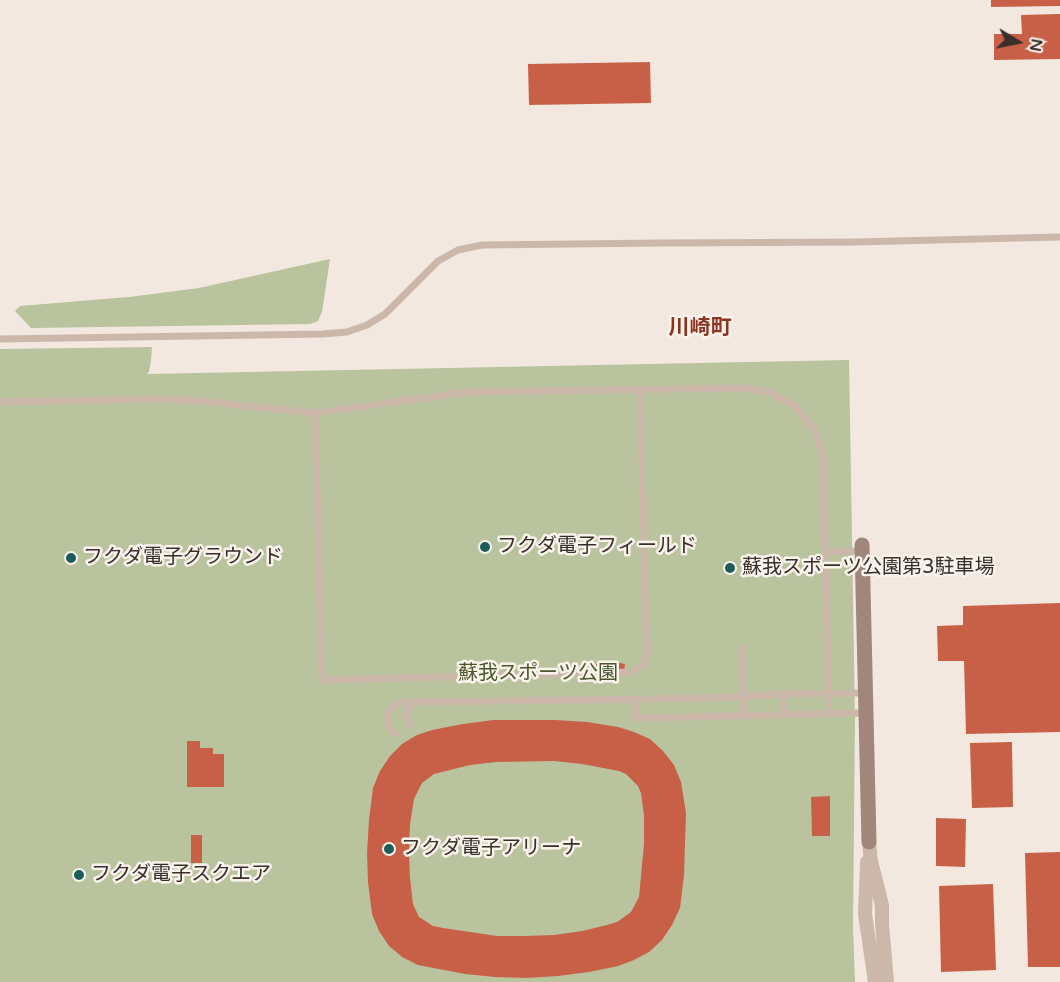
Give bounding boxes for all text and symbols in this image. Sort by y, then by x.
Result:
north arrow [988,12,1048,72]
text: N [1025,37,1047,53]
district label: 川崎町 [669,315,731,341]
place label: フクダ電子フィールド [497,535,697,559]
marker: フクダ電子フィールド [478,540,492,554]
place label: フクダ電子グラウンド [83,546,283,570]
marker: フクダ電子グラウンド [64,551,78,565]
place label: 蘇我スポーツ公園第3駐車場 [742,556,995,580]
marker: 蘇我スポーツ公園第3駐車場 [723,561,737,575]
park label: 蘇我スポーツ公園 [458,662,618,686]
place label: フクダ電子アリーナ [401,837,581,861]
marker: フクダ電子アリーナ [382,842,396,856]
place label: フクダ電子スクエア [91,863,271,887]
marker: フクダ電子スクエア [72,868,86,882]

